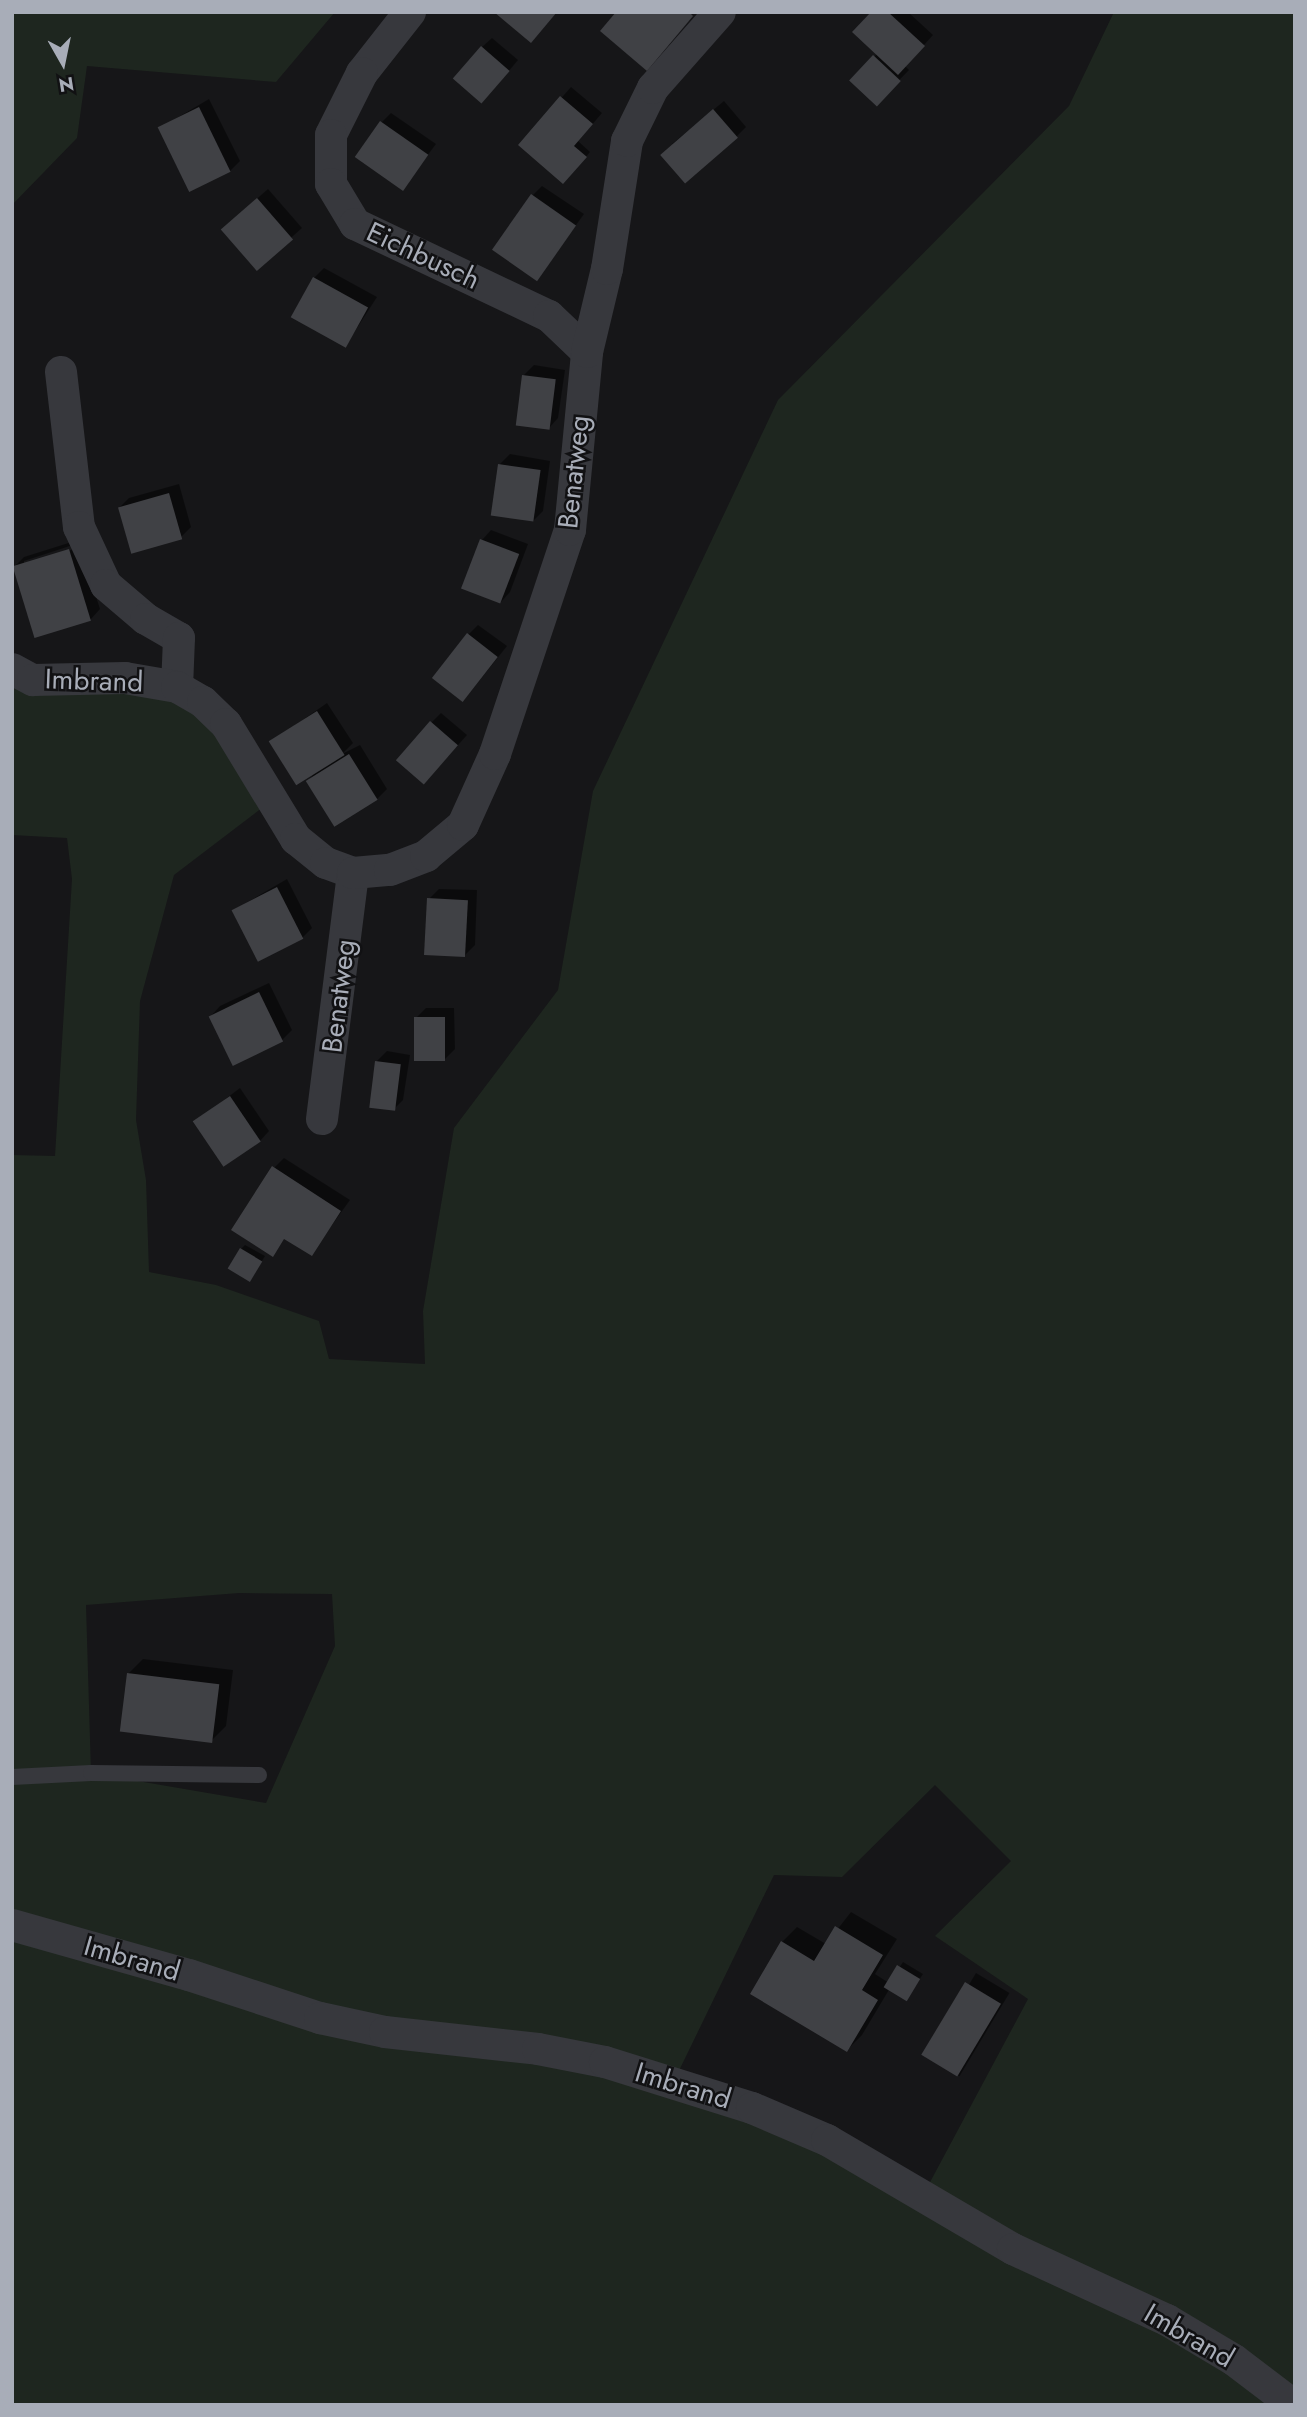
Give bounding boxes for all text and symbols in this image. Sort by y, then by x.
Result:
north arrow [28,28,98,98]
text: N [57,70,76,99]
street label: Eichbusch [361,215,485,297]
street label: Benatweg [551,414,597,530]
street label: Imbrand [44,662,144,700]
street label: Benatweg [315,937,363,1055]
street label: Imbrand [80,1929,184,1989]
street label: Imbrand [631,2056,735,2116]
street label: Imbrand [1138,2297,1240,2375]

